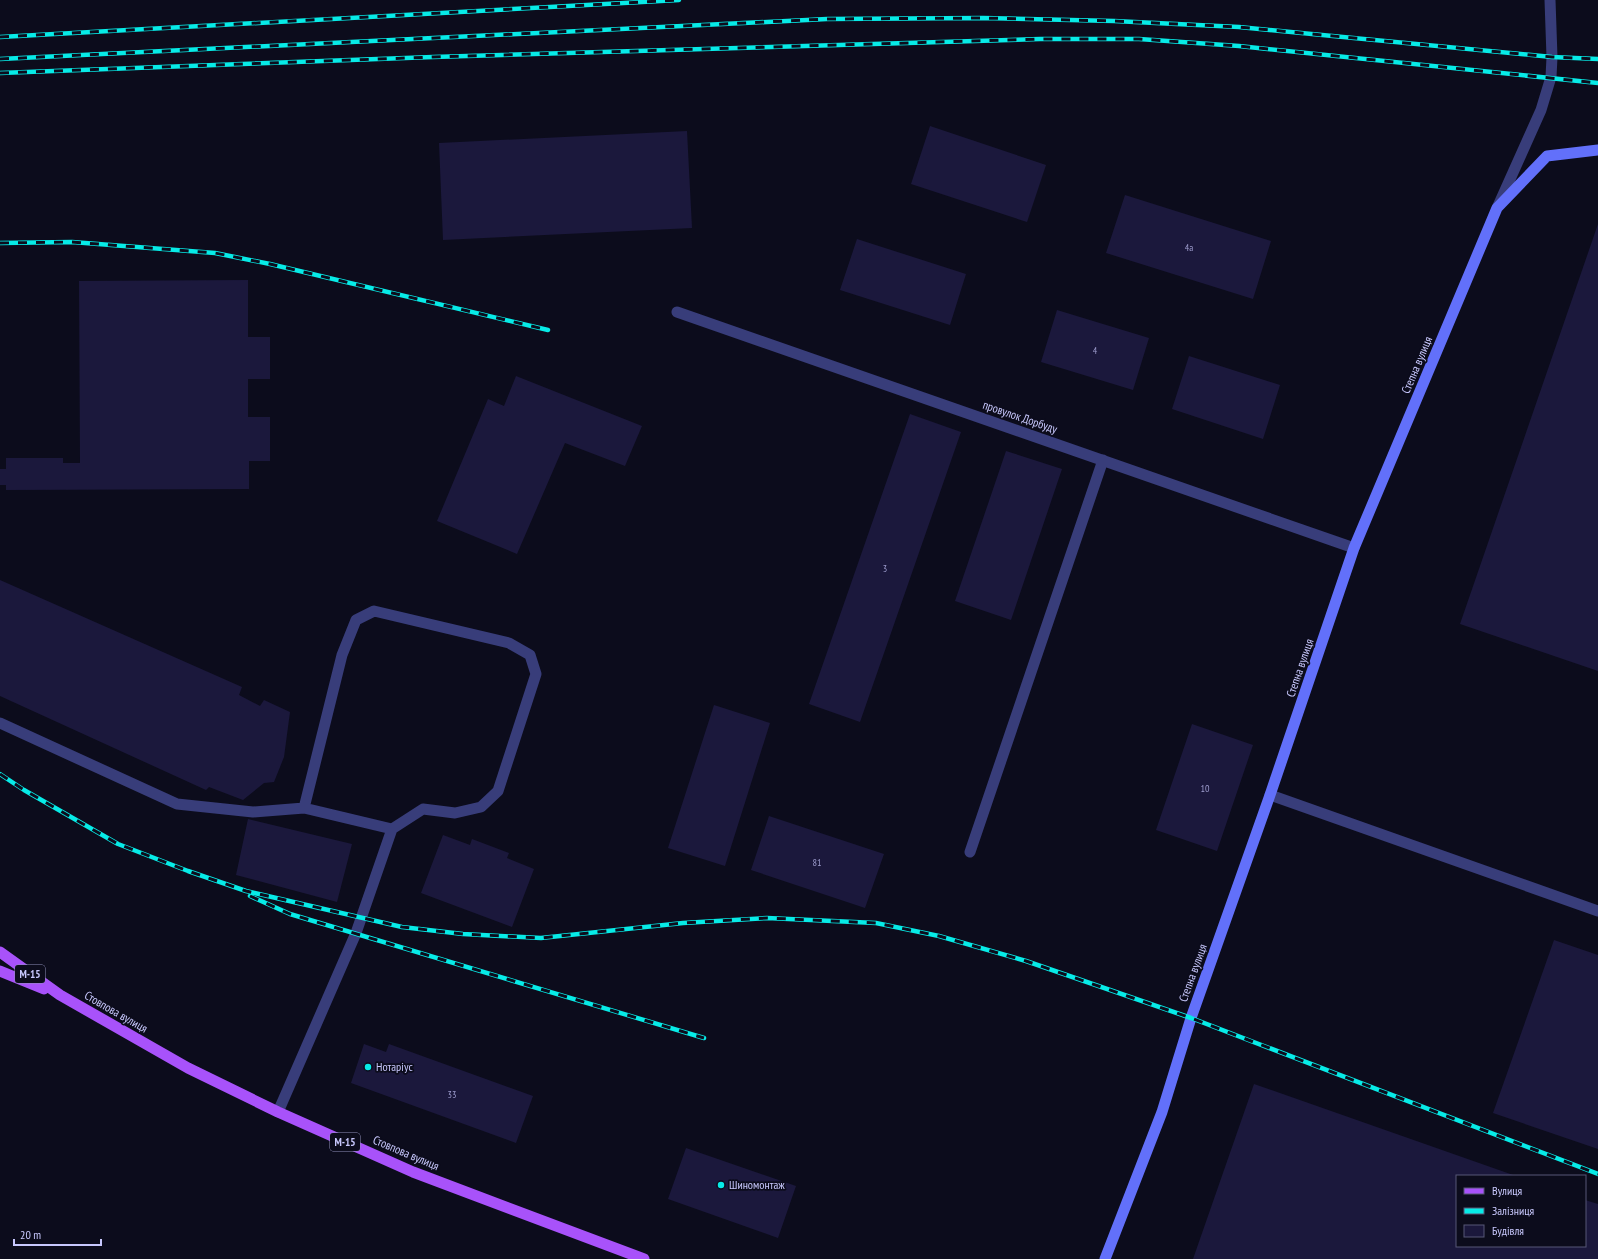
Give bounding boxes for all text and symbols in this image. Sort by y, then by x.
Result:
house number: 4а [1185,241,1193,254]
street label: Степна вулиця [1398,334,1435,396]
house number: 4 [1093,344,1098,357]
street label: провулок Дорбуду [981,397,1060,436]
house number: 3 [883,562,887,575]
street label: Степна вулиця [1283,636,1317,699]
house number: 10 [1201,782,1210,795]
house number: 81 [813,856,822,869]
street label: Степна вулиця [1175,941,1210,1004]
road number: М-15 [15,965,45,983]
street label: Стовпова вулиця [82,987,151,1036]
place label: Нотаріус [376,1059,413,1074]
marker: Нотаріус [363,1062,373,1072]
house number: 33 [448,1088,457,1101]
street label: Стовпова вулиця [371,1132,442,1173]
road number: М-15 [330,1133,360,1151]
legend [1456,1175,1586,1247]
place label: Шиномонтаж [729,1177,785,1192]
marker: Шиномонтаж [716,1180,726,1190]
text: Вулиця [1492,1183,1522,1198]
text: Залізниця [1492,1203,1534,1218]
scale bar [14,1221,101,1247]
text: Будівля [1492,1223,1524,1238]
text: 20 m [20,1227,41,1242]

